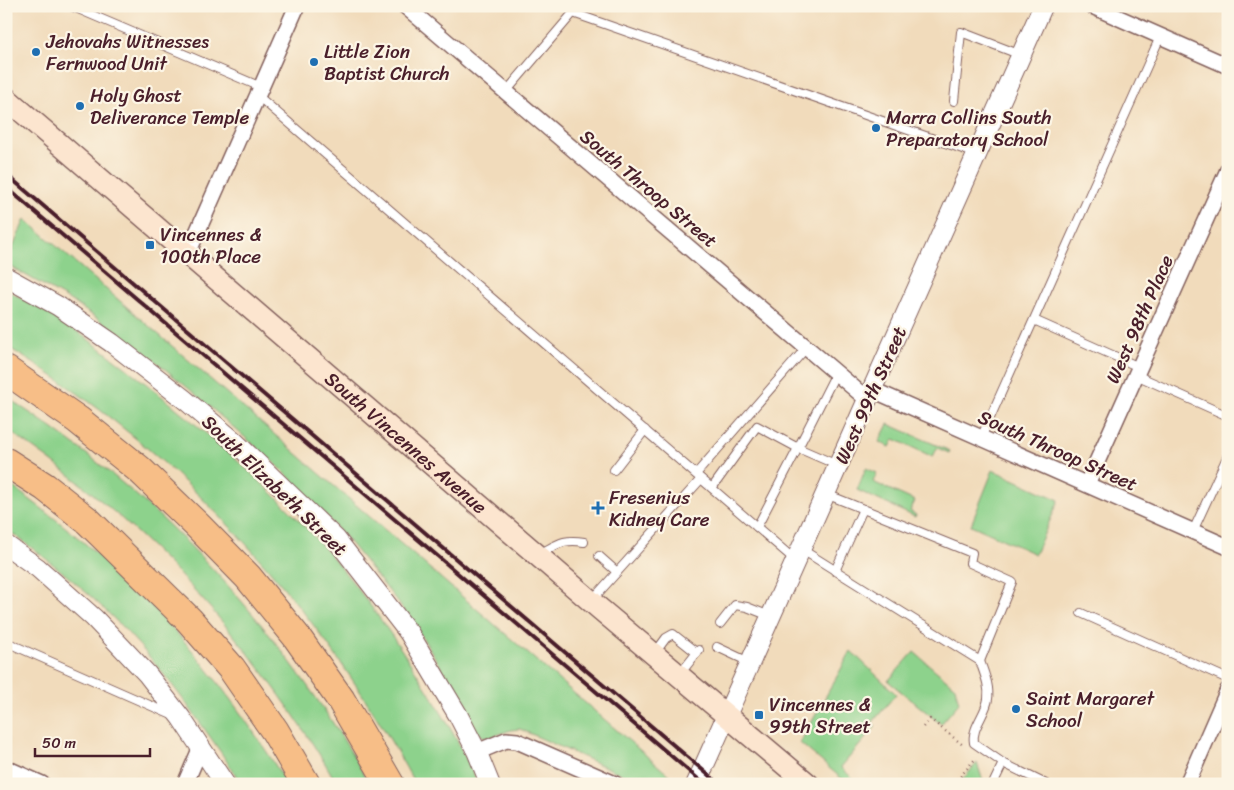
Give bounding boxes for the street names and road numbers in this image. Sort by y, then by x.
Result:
street label: South Throop Street [572,121,725,256]
street label: West 98th Place [1096,249,1183,389]
street label: West 99th Street [825,321,916,470]
street label: South Vincennes Avenue [317,363,495,523]
street label: South Throop Street [973,400,1143,500]
street label: South Elizabeth Street [194,406,356,564]

